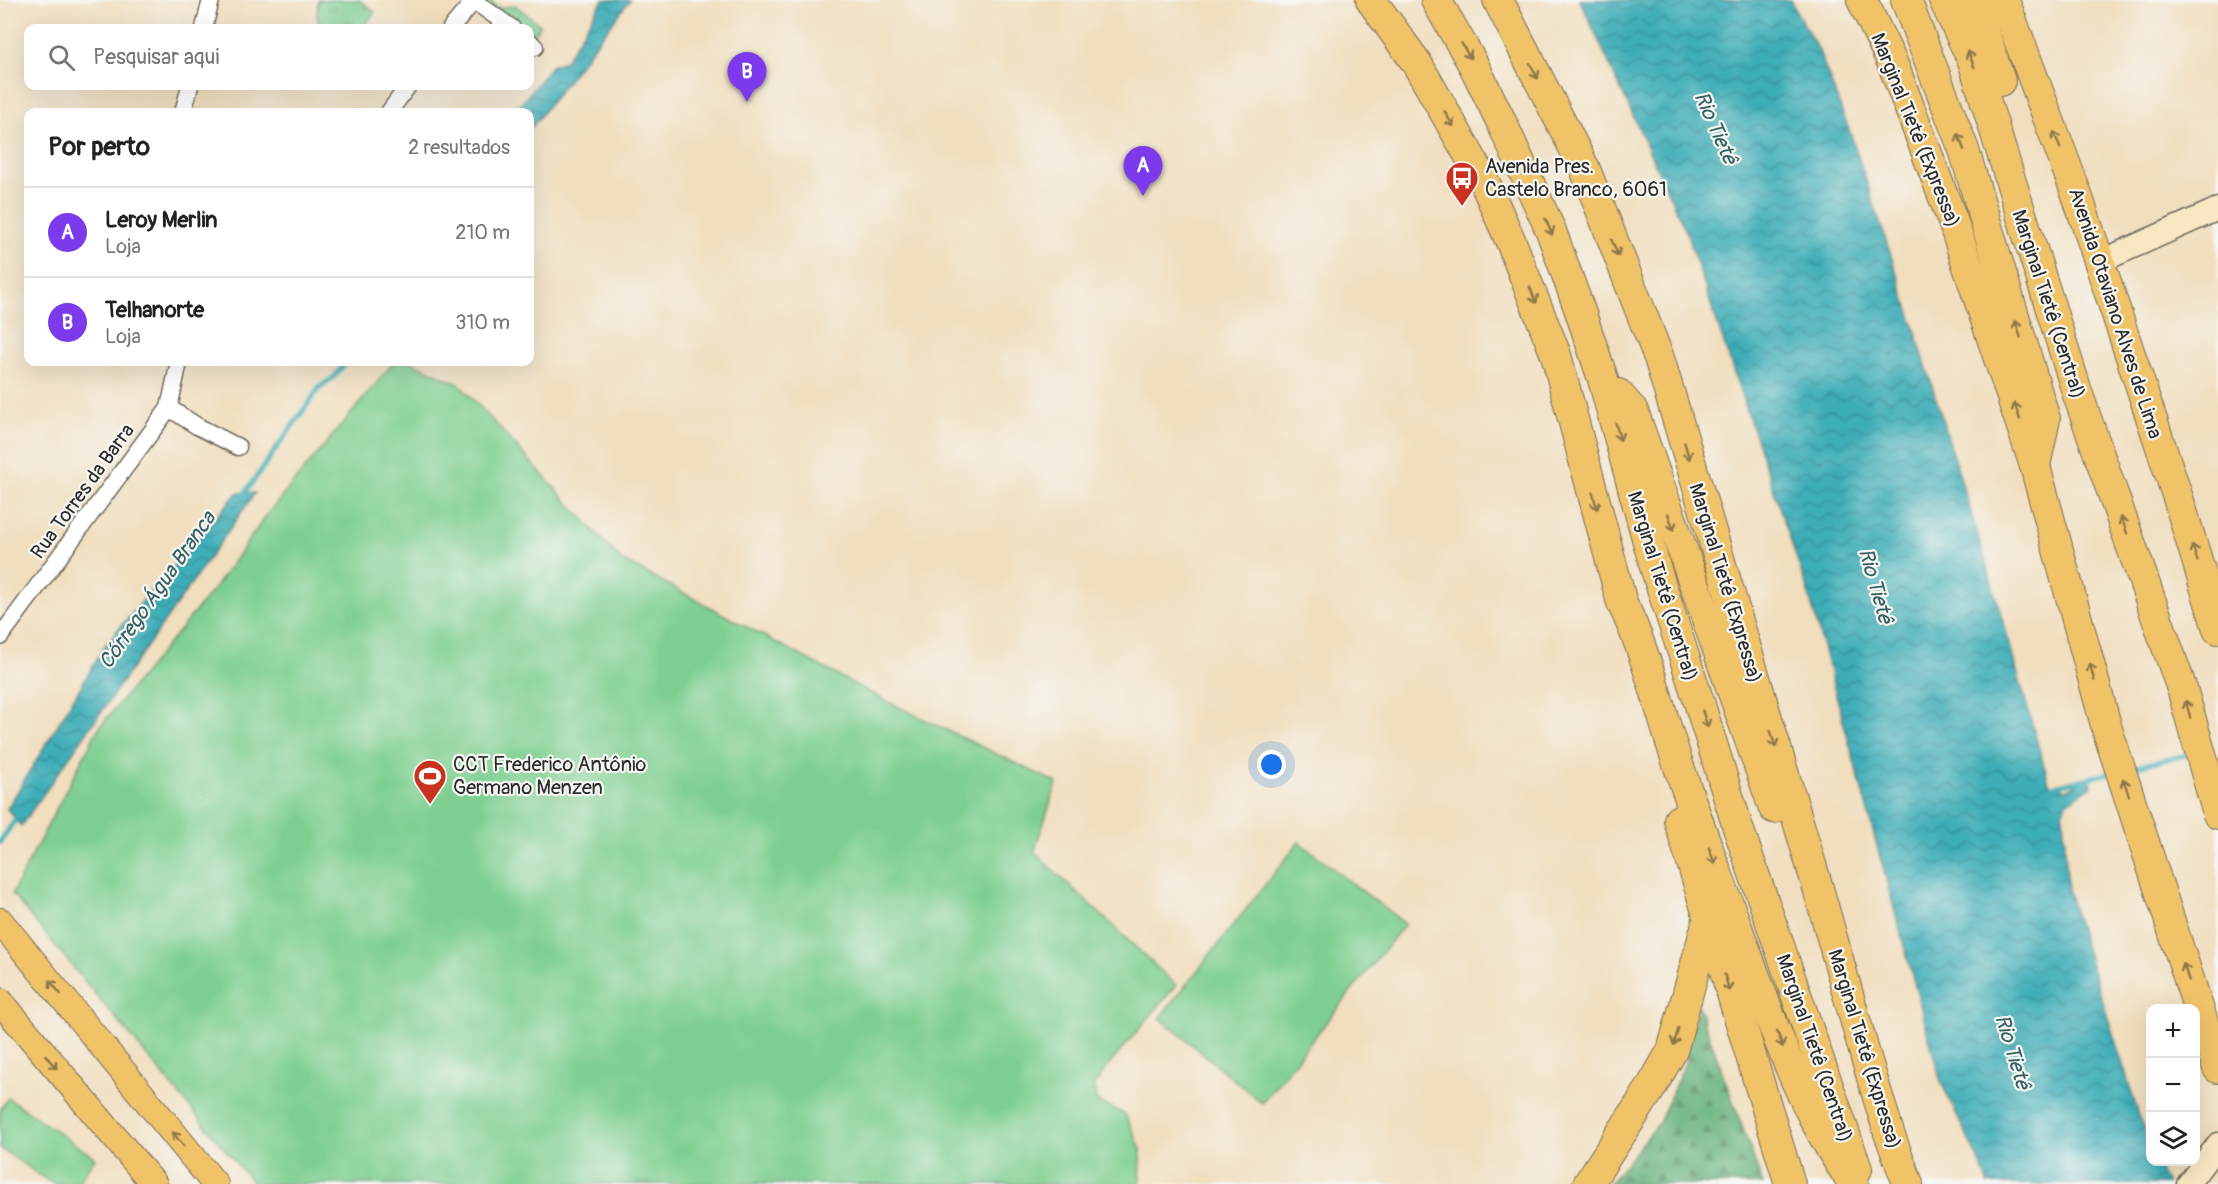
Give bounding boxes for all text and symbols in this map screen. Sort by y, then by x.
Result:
search box [24,24,534,90]
street label: Marginal Tietê (Expressa) [1865,29,1966,231]
icon: search [45,41,78,74]
one-way arrow [1460,42,1472,59]
text: Pesquisar aqui [93,43,219,71]
one-way arrow [1965,50,1976,69]
pin: B [728,52,766,102]
one-way arrow [1529,61,1540,79]
water label: Rio Tietê [1688,87,1744,171]
one-way arrow [1443,110,1455,127]
text: Por perto [48,131,150,163]
one-way arrow [2050,131,2061,150]
one-way arrow [1955,133,1966,152]
text: 2 resultados [408,135,510,160]
pin: A [1124,146,1162,196]
place label: Avenida Pres. Castelo Branco, 6061 [1485,154,1667,202]
bus stop icon: Avenida Pres. Castelo Branco, 6061 [1444,160,1480,207]
street label: Avenida Otaviano Alves de Lima [2063,185,2168,442]
text: Leroy Merlin [105,206,218,234]
street label: Marginal Tietê (Central) [2006,207,2091,402]
one-way arrow [1544,217,1555,236]
text: A [61,220,74,245]
text: 210 m [455,220,510,245]
text: Loja [105,234,141,259]
one-way arrow [1611,238,1622,257]
one-way arrow [1528,285,1539,303]
text: Telhanorte [105,296,204,324]
text: B [62,310,73,335]
text: 310 m [455,310,510,335]
one-way arrow [2012,320,2023,339]
text: Loja [105,324,141,349]
one-way arrow [2010,402,2021,421]
street label: Rua Torres da Barra [25,419,140,564]
one-way arrow [1612,422,1624,441]
one-way arrow [1682,442,1693,461]
street label: Marginal Tietê (Expressa) [1683,480,1768,686]
street label: Marginal Tietê (Central) [1622,488,1703,684]
one-way arrow [1590,491,1601,510]
water label: Córrego Água Branca [93,505,223,674]
one-way arrow [1666,512,1677,531]
one-way arrow [2117,516,2128,535]
one-way arrow [2189,544,2200,563]
water label: Rio Tietê [1852,545,1900,629]
one-way arrow [2085,663,2097,682]
one-way arrow [2182,700,2193,719]
one-way arrow [1700,709,1711,728]
one-way arrow [1768,729,1779,748]
your location [1257,750,1286,779]
place label: CCT Frederico Antônio Germano Menzen [453,752,647,800]
sports icon: CCT Frederico Antônio Germano Menzen [412,758,448,805]
one-way arrow [2120,778,2131,797]
one-way arrow [1707,846,1718,865]
street label: Marginal Tietê (Expressa) [1822,946,1907,1152]
street label: Marginal Tietê (Central) [1771,951,1858,1145]
one-way arrow [2180,963,2191,982]
one-way arrow [1722,973,1733,992]
one-way arrow [48,980,61,996]
map controls [2146,1004,2200,1166]
button: + [2146,1004,2200,1058]
water label: Rio Tietê [1988,1011,2037,1095]
one-way arrow [1670,1027,1681,1046]
one-way arrow [1775,1029,1786,1047]
one-way arrow [45,1054,58,1070]
button: − [2146,1058,2200,1112]
button: layers [2146,1112,2200,1166]
one-way arrow [171,1131,184,1147]

